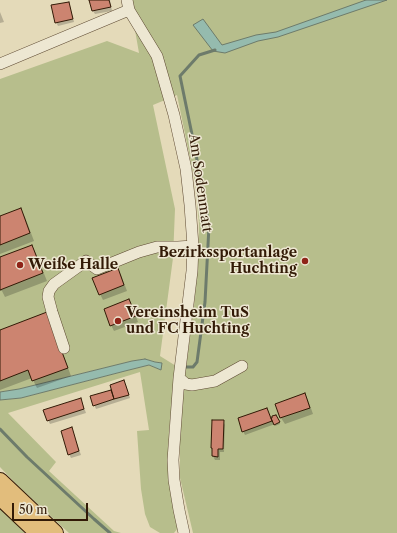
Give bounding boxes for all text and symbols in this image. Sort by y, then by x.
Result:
street label: Am Sodenmatt [185,133,215,233]
place label: Bezirkssportanlage Huchting [158,245,297,278]
marker: Bezirkssportanlage Huchting [300,256,310,266]
place label: Weiße Halle [28,257,118,273]
marker: Weiße Halle [15,260,25,270]
place label: Vereinsheim TuS und FC Huchting [126,305,249,338]
marker: Vereinsheim TuS und FC Huchting [113,316,123,326]
scale bar [14,495,90,521]
text: 50 m [19,502,48,517]

